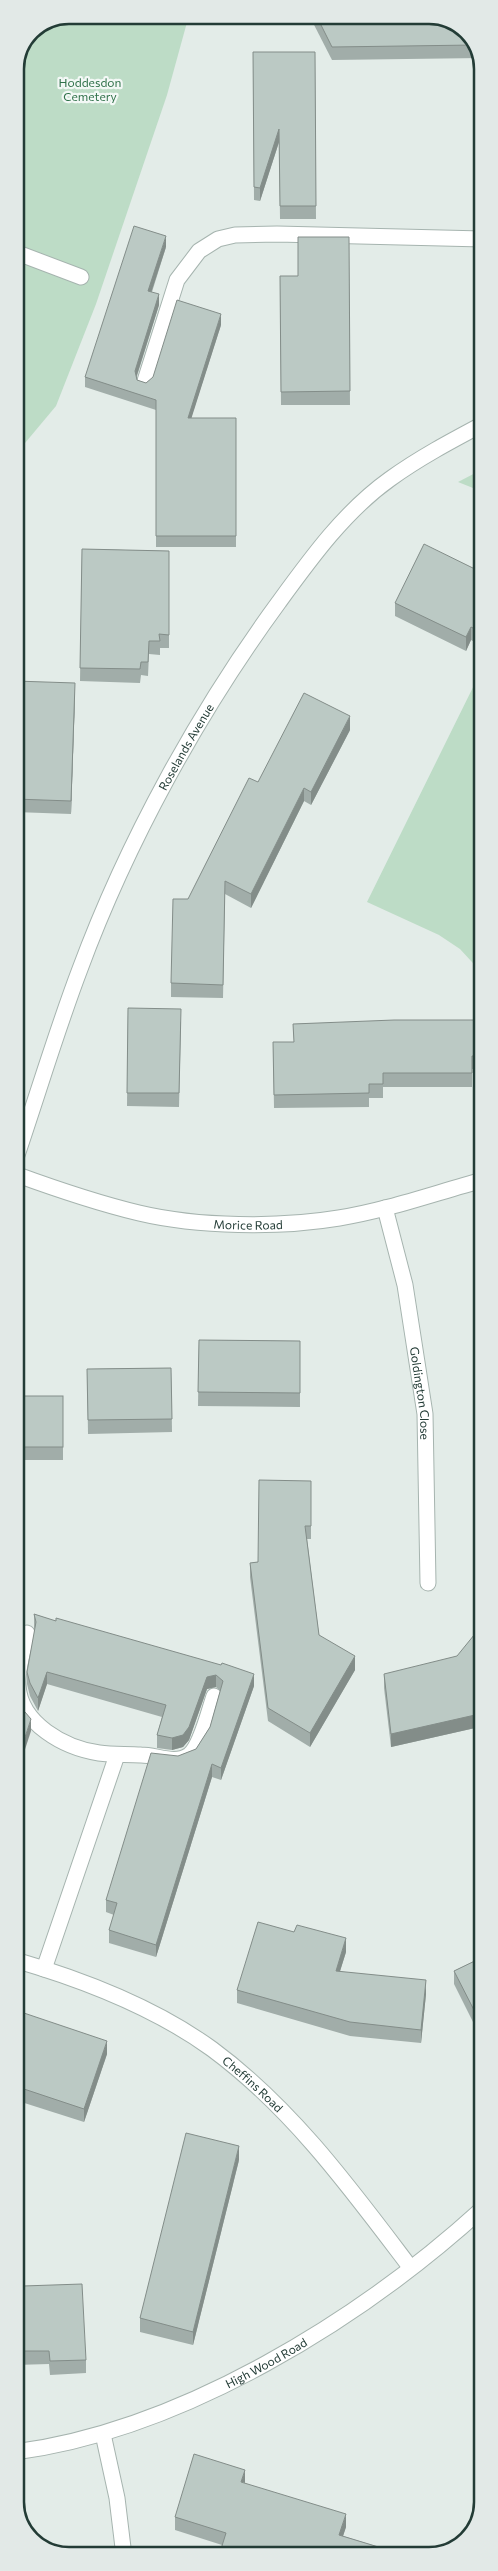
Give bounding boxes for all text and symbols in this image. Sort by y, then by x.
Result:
park label: Hoddesdon Cemetery [59,75,121,103]
street label: Roselands Avenue [155,701,216,793]
street label: Morice Road [213,1216,283,1232]
street label: Goldington Close [408,1346,433,1440]
street label: Cheffins Road [220,2053,286,2115]
street label: High Wood Road [223,2335,309,2391]

